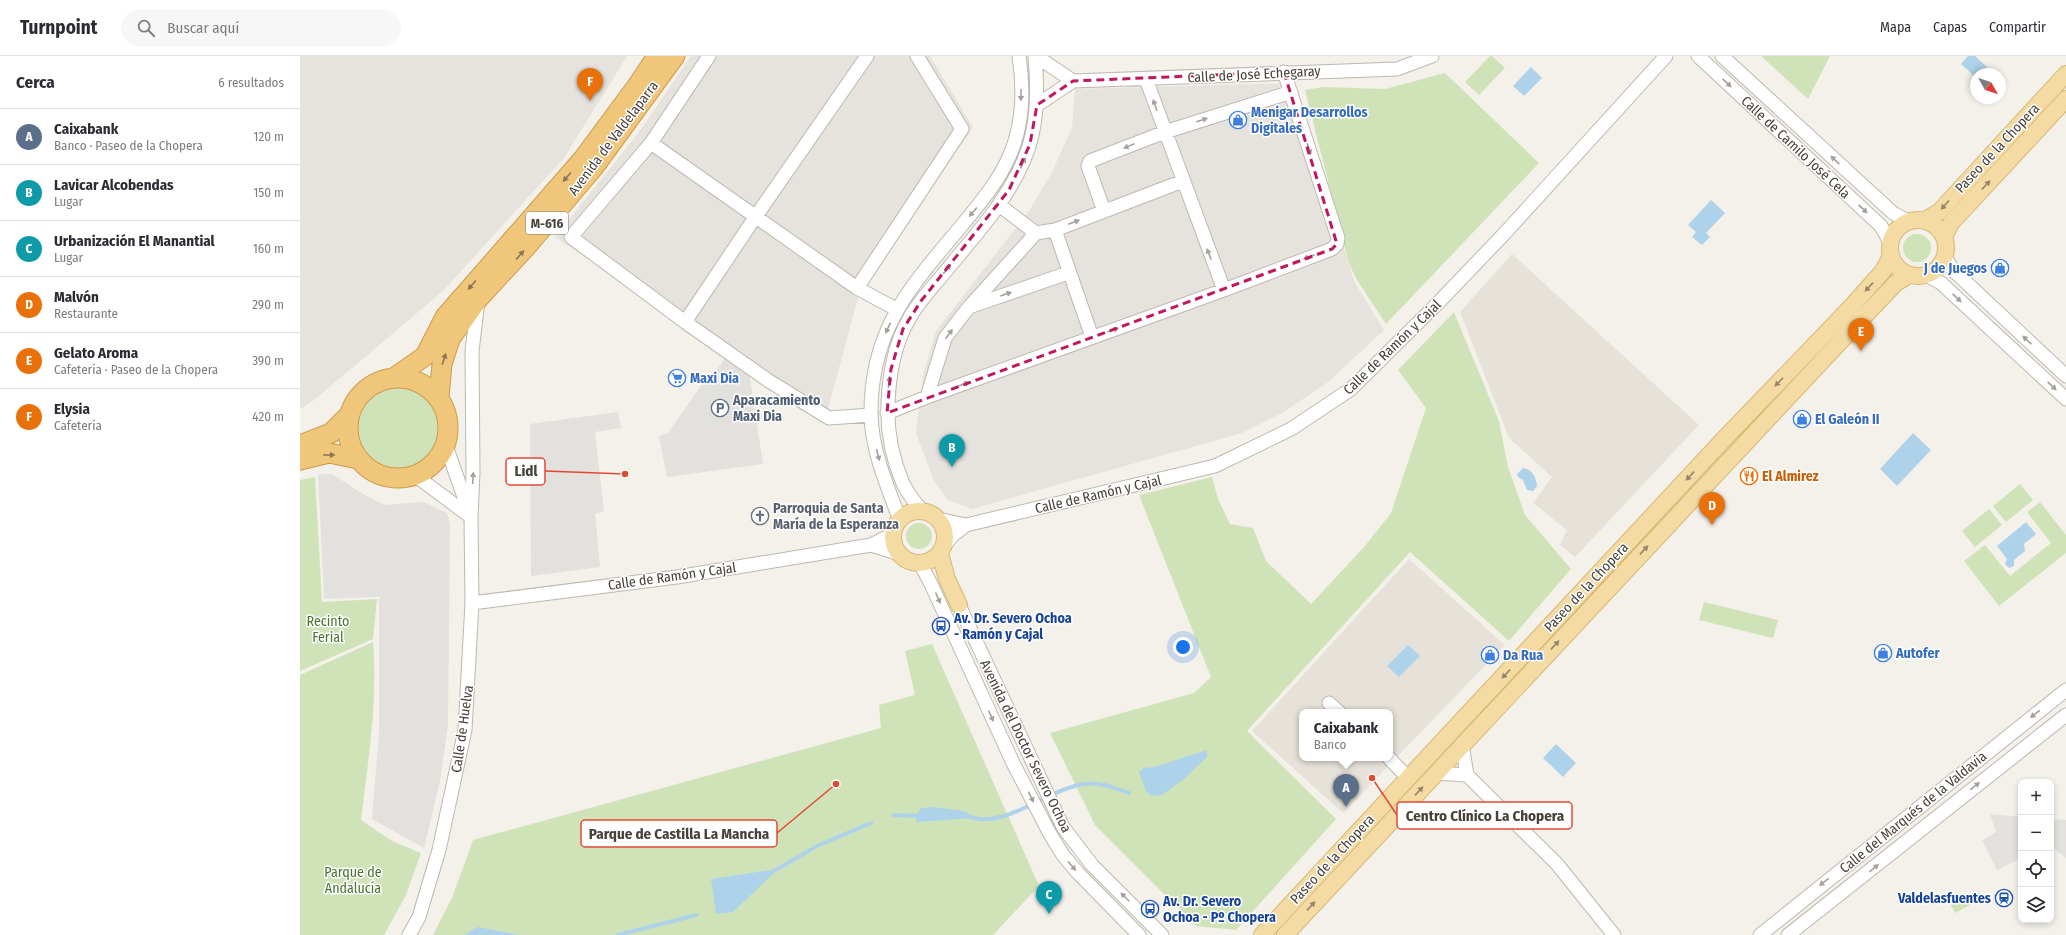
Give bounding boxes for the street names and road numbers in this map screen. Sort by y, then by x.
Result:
street label: Calle de José Echegaray [1187,62,1322,86]
street label: Avenida de Valdelaparra [565,78,662,199]
street label: Calle de Camilo José Cela [1738,92,1854,202]
street label: Paseo de la Chopera [1952,100,2043,196]
road number: M-616 [526,212,568,234]
street label: Calle de Ramón y Cajal [1340,296,1445,398]
street label: Calle de Ramón y Cajal [1033,472,1163,517]
street label: Paseo de la Chopera [1541,539,1632,635]
street label: Calle de Ramón y Cajal [607,559,738,594]
street label: Avenida del Doctor Severo Ochoa [976,657,1075,836]
street label: Calle de Huelva [448,684,477,774]
street label: Calle del Marqués de la Valdavia [1836,748,1990,877]
street label: Paseo de la Chopera [1287,811,1378,907]

